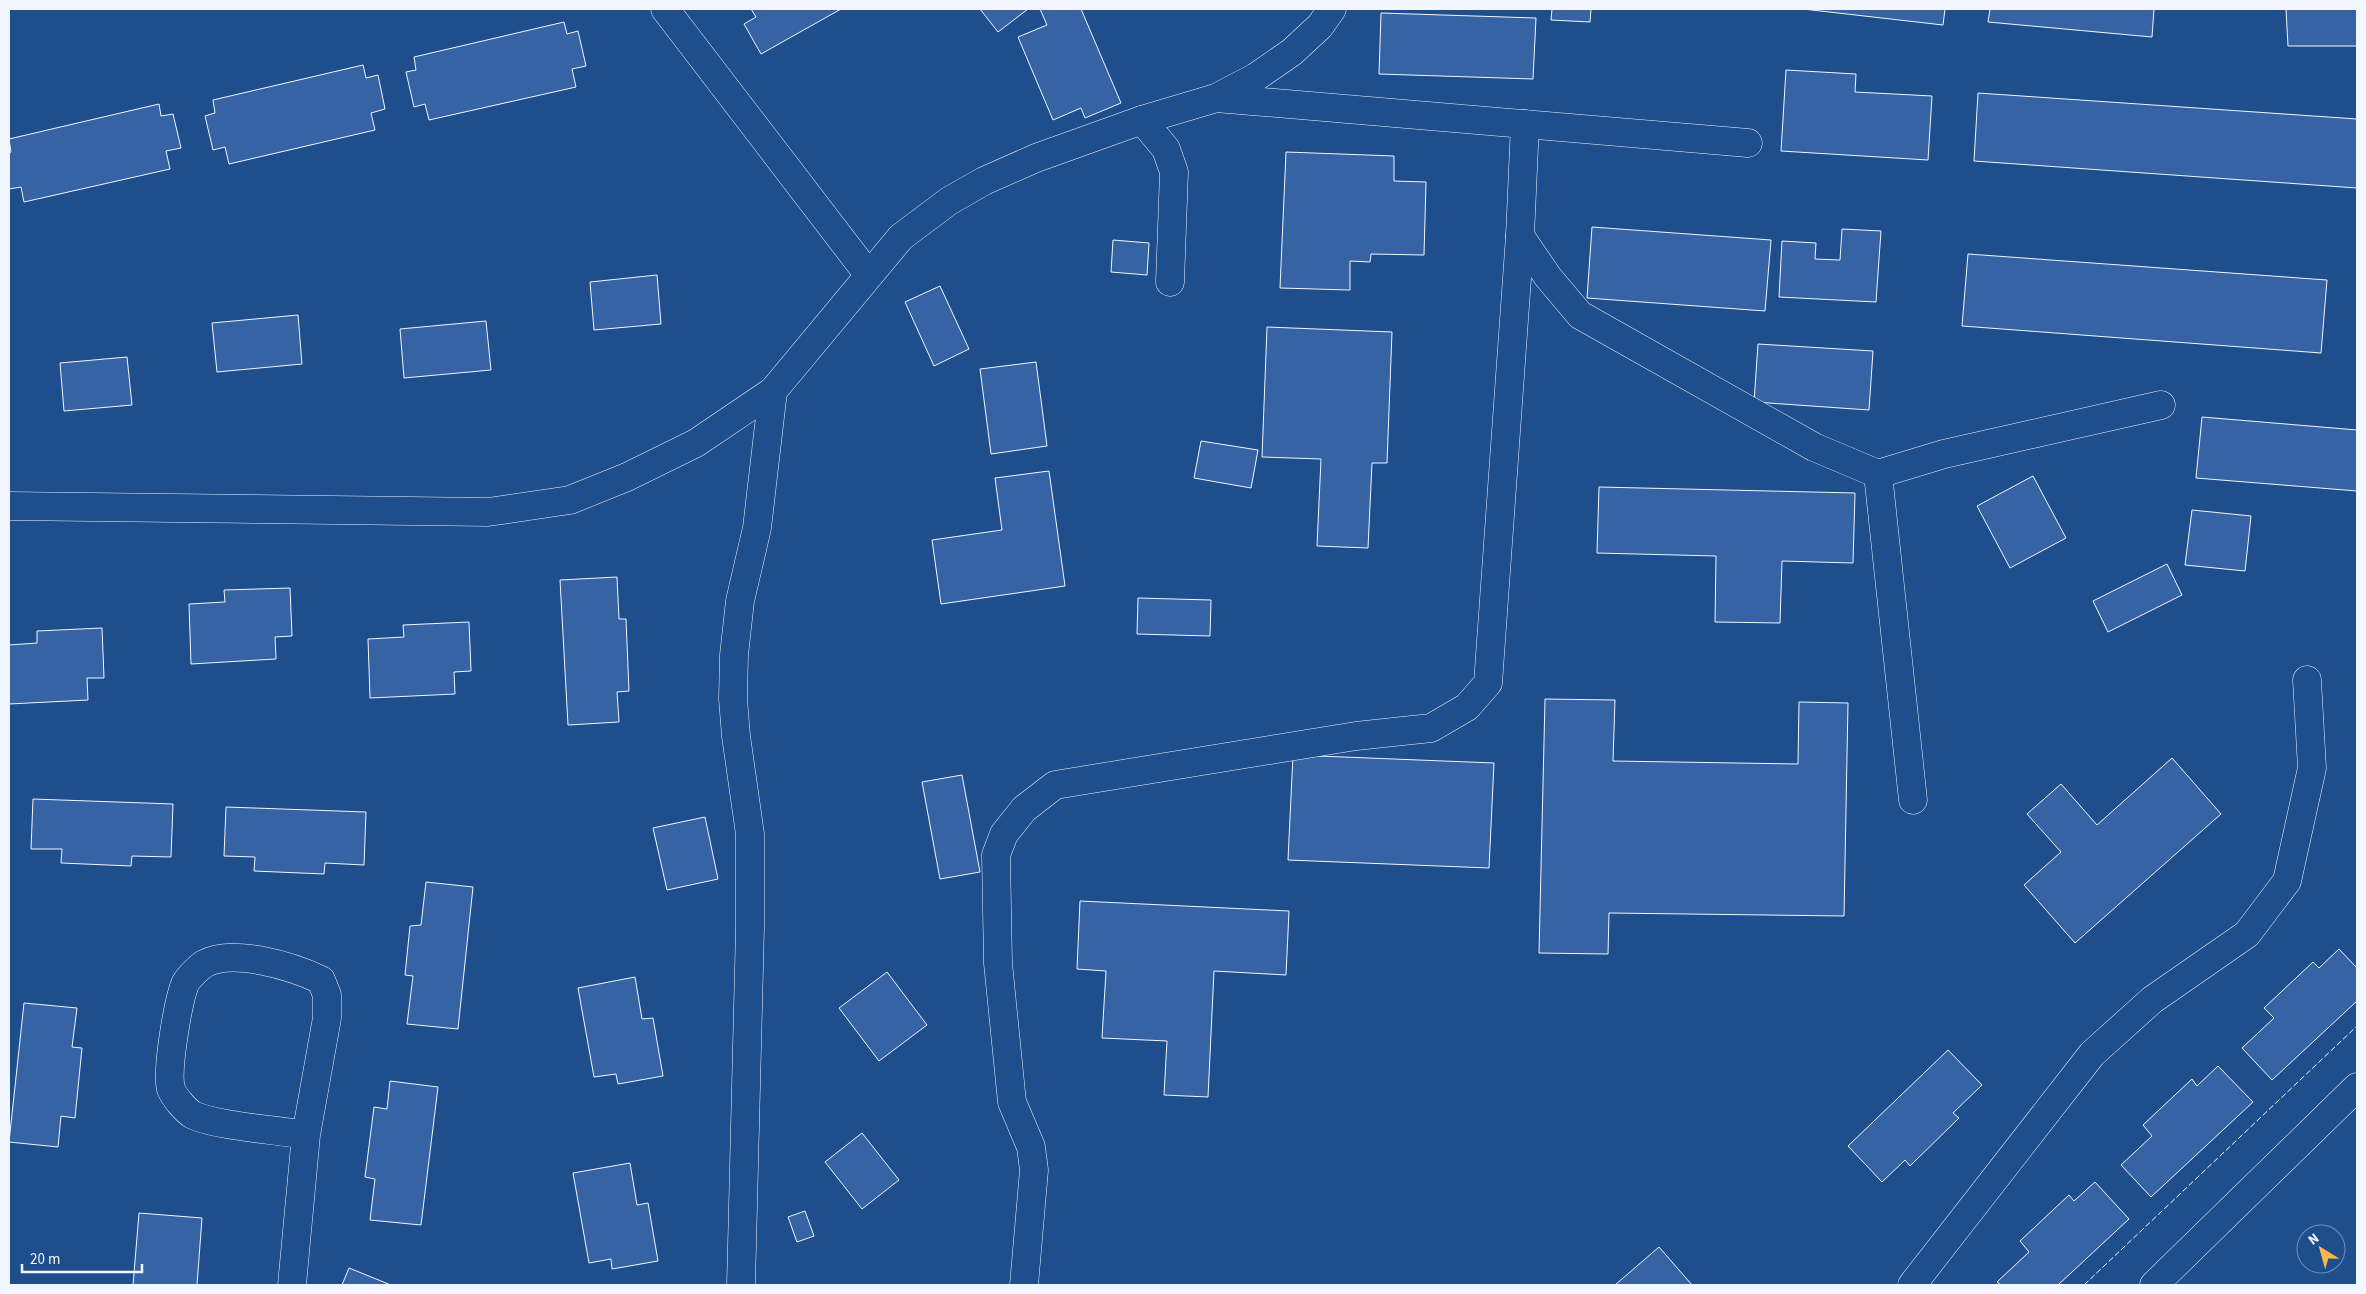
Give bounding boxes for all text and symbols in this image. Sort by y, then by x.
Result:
north arrow [2296,1224,2346,1274]
text: N [2304,1229,2324,1250]
scale bar [22,1242,142,1274]
text: 20 m [30,1249,60,1270]

